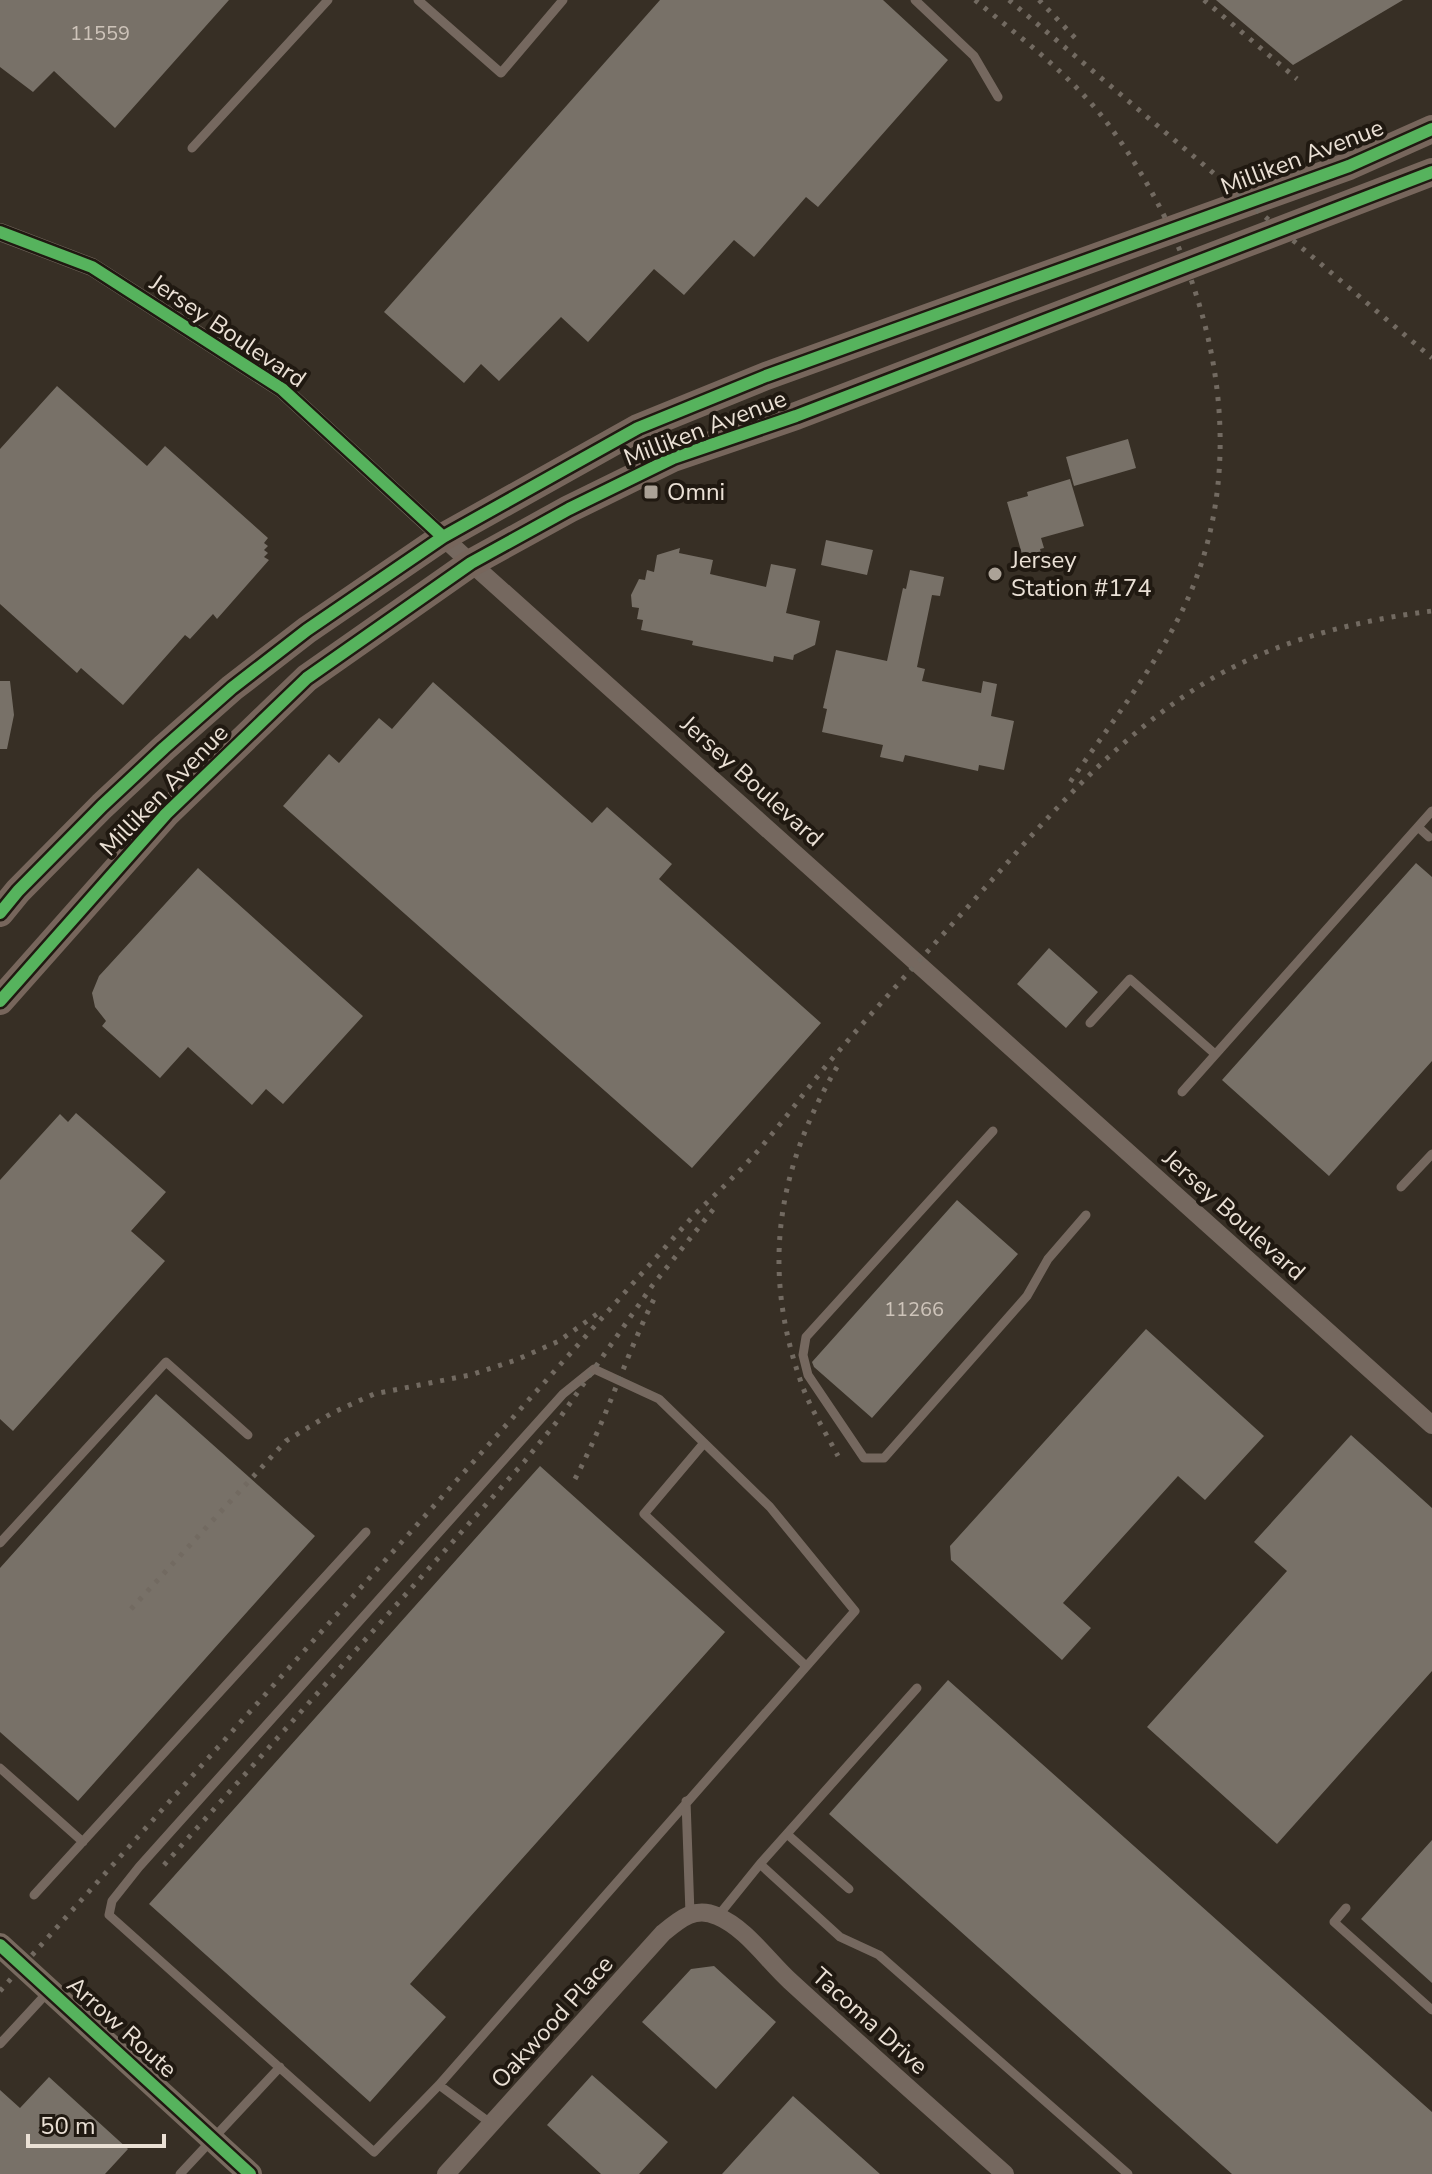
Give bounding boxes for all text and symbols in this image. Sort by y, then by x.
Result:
house number: 11559 [70,20,130,47]
street label: Milliken Avenue [1216,111,1388,203]
street label: Jersey Boulevard [143,266,312,395]
street label: Milliken Avenue [619,382,791,474]
place label: Omni [667,476,725,508]
marker: Omni [642,483,660,501]
place label: Jersey Station #174 [1010,544,1152,604]
marker: Jersey Station #174 [986,565,1004,583]
street label: Jersey Boulevard [673,708,830,854]
street label: Milliken Avenue [93,717,235,863]
street label: Jersey Boulevard [1155,1142,1312,1288]
house number: 11266 [884,1296,944,1323]
street label: Oakwood Place [484,1949,620,2095]
street label: Tacoma Drive [805,1960,935,2082]
street label: Arrow Route [60,1969,184,2085]
scale bar [28,2098,164,2148]
text: 50 m [40,2110,96,2142]

